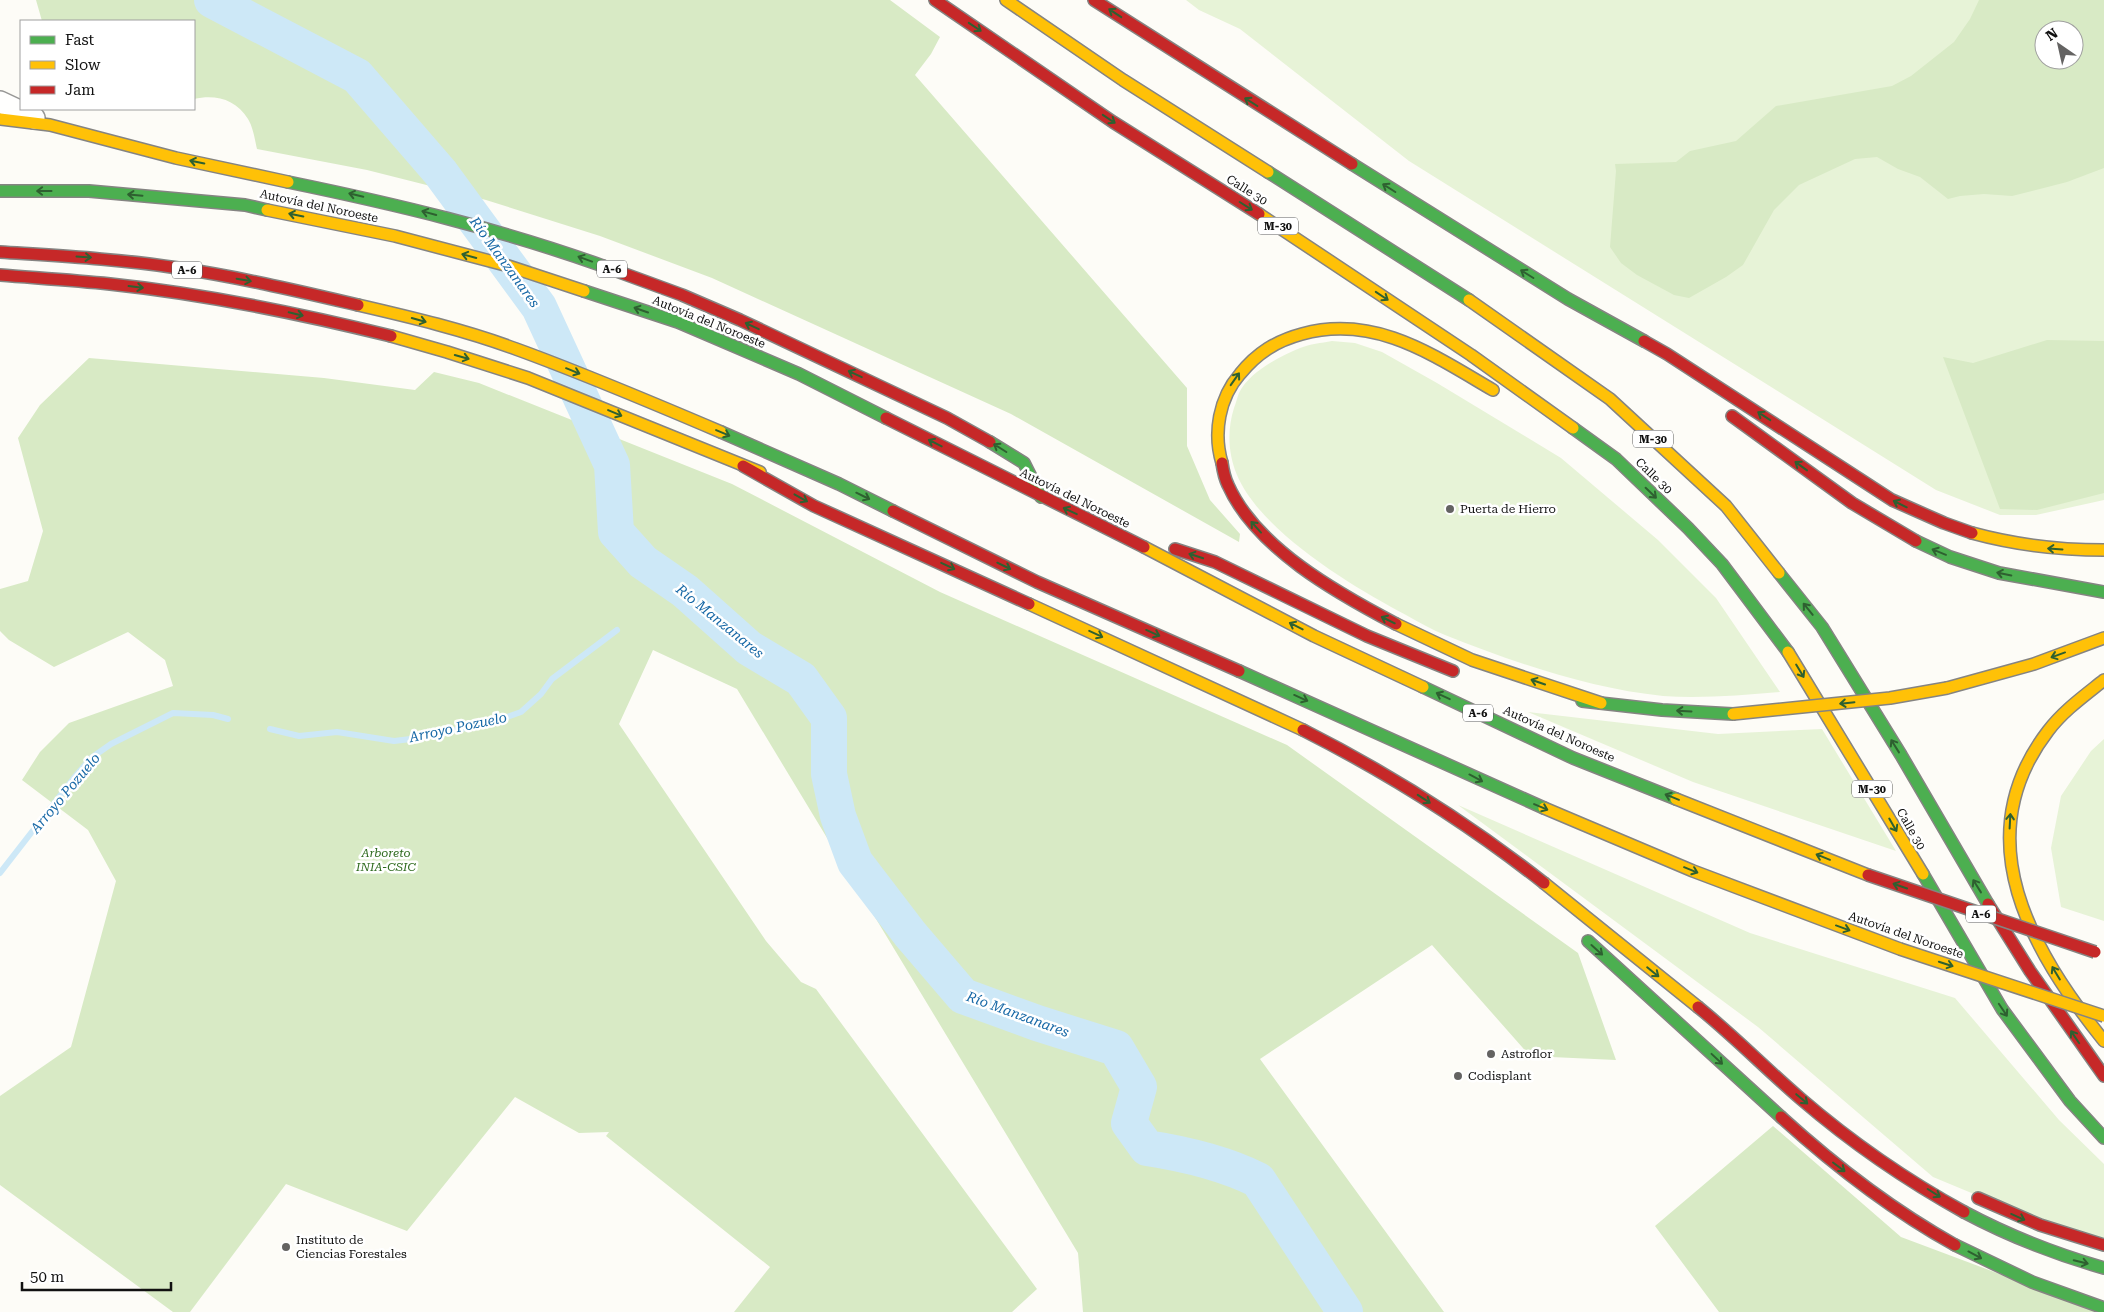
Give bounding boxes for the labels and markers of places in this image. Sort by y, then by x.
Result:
place label: Puerta de Hierro [1460,502,1556,516]
marker: Puerta de Hierro [1444,503,1456,515]
place label: Astroflor [1501,1047,1552,1061]
marker: Astroflor [1485,1048,1497,1060]
place label: Codisplant [1468,1069,1532,1083]
marker: Codisplant [1452,1070,1464,1082]
place label: Instituto de Ciencias Forestales [296,1233,407,1261]
marker: Instituto de Ciencias Forestales [280,1241,292,1253]

